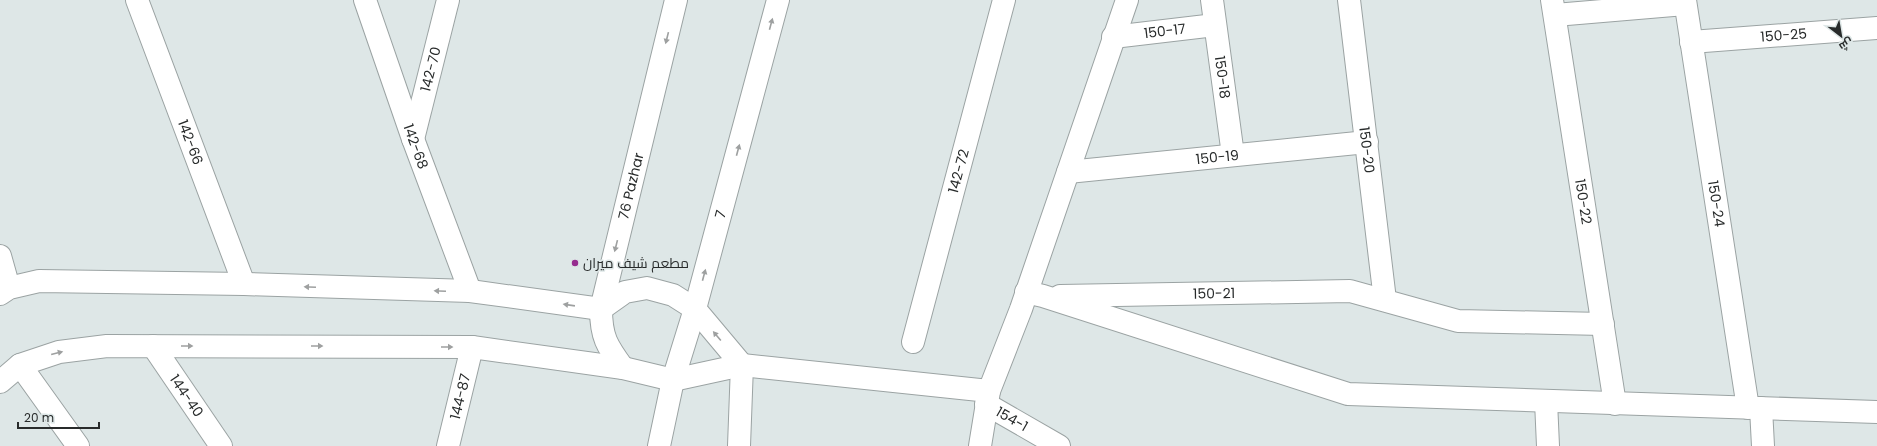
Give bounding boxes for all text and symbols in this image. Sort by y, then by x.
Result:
north arrow [1821,16,1861,56]
one-way arrow [769,18,775,30]
street label: 150-17 [1143,19,1187,43]
street label: 150-25 [1760,23,1808,47]
one-way arrow [664,32,670,44]
text: ش [1836,34,1856,55]
street label: 142-70 [415,45,446,94]
street label: 150-18 [1210,55,1235,100]
street label: 142-66 [173,117,208,168]
street label: 142-68 [399,121,433,172]
street label: 150-20 [1354,126,1380,174]
one-way arrow [735,143,741,156]
street label: 150-19 [1195,145,1240,169]
street label: 142-72 [943,147,974,195]
street label: 76 Pazhar [613,151,649,221]
street label: 150-22 [1570,177,1597,226]
street label: 150-24 [1703,179,1730,228]
street label: 7 [710,208,731,220]
one-way arrow [613,240,619,252]
place label: مطعم شيف ميران [583,253,689,273]
marker: مطعم شيف ميران [570,258,580,268]
one-way arrow [701,269,707,281]
one-way arrow [304,283,316,290]
street label: 150-21 [1193,283,1235,304]
one-way arrow [434,287,446,294]
one-way arrow [563,302,575,308]
one-way arrow [713,330,722,341]
one-way arrow [181,343,194,349]
one-way arrow [311,343,324,349]
one-way arrow [441,344,454,350]
one-way arrow [52,350,64,356]
street label: 144-40 [165,370,208,421]
street label: 144-87 [445,371,475,421]
street label: 154-1 [992,402,1032,436]
scale bar [18,404,99,430]
text: 20 m [24,409,54,426]

